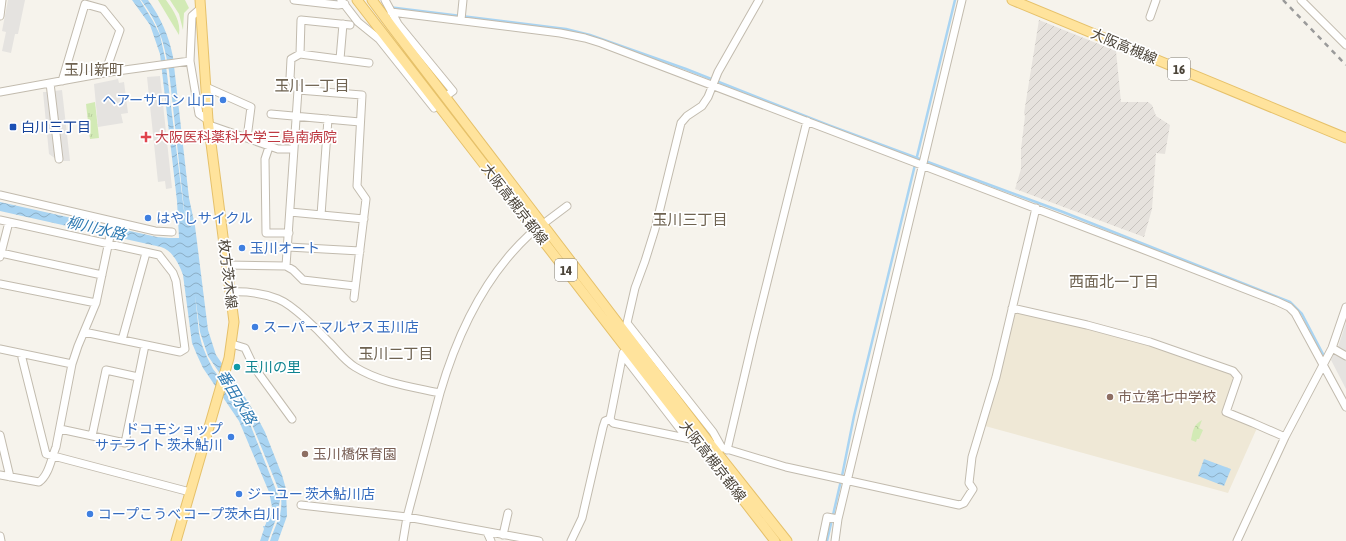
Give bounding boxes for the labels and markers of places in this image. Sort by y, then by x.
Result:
place label: ヘアーサロン 山口 [102,92,215,108]
marker: ヘアーサロン 山口 [218,95,228,105]
place label: 白川三丁目 [21,119,91,135]
marker: 白川三丁目 [8,122,18,132]
place label: 大阪医科薬科大学三島南病院 [155,129,337,145]
marker: 大阪医科薬科大学三島南病院 [140,131,152,143]
place label: はやしサイクル [156,210,253,226]
marker: はやしサイクル [143,213,153,223]
place label: 玉川オート [250,240,320,256]
marker: 玉川オート [237,243,247,253]
place label: スーパーマルヤス 玉川店 [263,319,419,335]
marker: スーパーマルヤス 玉川店 [250,322,260,332]
place label: 玉川の里 [245,359,301,375]
marker: 玉川の里 [232,362,242,372]
place label: 市立第七中学校 [1118,389,1216,405]
marker: 市立第七中学校 [1105,392,1115,402]
place label: ドコモショップ サテライト 茨木鮎川 [95,421,223,453]
marker: ドコモショップ サテライト 茨木鮎川 [226,432,236,442]
place label: 玉川橋保育園 [313,446,397,462]
marker: 玉川橋保育園 [300,449,310,459]
place label: ジーユー 茨木鮎川店 [247,486,375,502]
marker: ジーユー 茨木鮎川店 [234,489,244,499]
place label: コープこうべ コープ茨木白川 [98,506,280,522]
marker: コープこうべ コープ茨木白川 [85,509,95,519]

